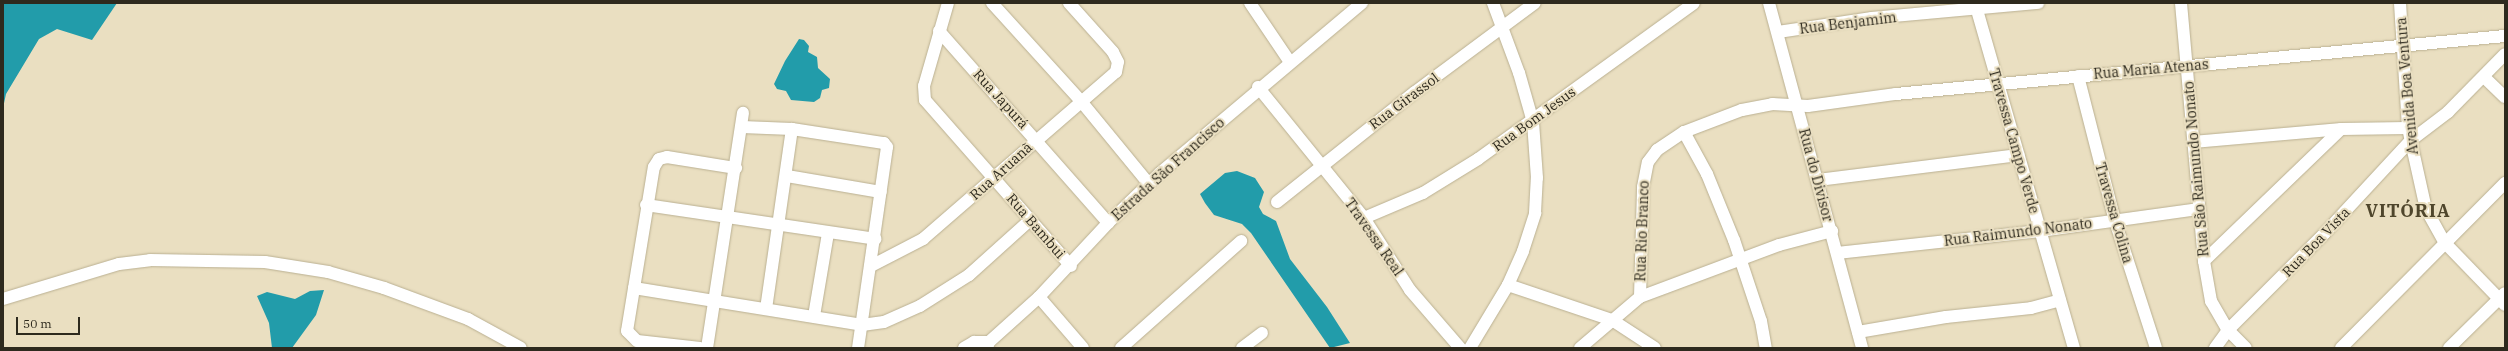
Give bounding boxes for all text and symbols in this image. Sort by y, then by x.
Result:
street label: Rua Benjamim [1798,9,1898,37]
street label: Avenida Boa Ventura [2393,17,2421,155]
street label: Rua Maria Atenas [2093,56,2209,82]
street label: Rua Japurá [970,66,1032,132]
street label: Travessa Campo Verde [1985,67,2043,215]
street label: Rua Girassol [1366,69,1442,133]
street label: Rua São Raimundo Nonato [2180,81,2212,257]
street label: Rua Bom Jesus [1489,83,1579,155]
street label: Estrada São Francisco [1108,114,1228,224]
street label: Rua do Divisor [1796,127,1836,223]
street label: Rua Aruanã [966,139,1036,203]
street label: Travessa Colina [2092,161,2136,265]
street label: Rua Rio Branco [1632,180,1652,282]
street label: Rua Bambui [1003,190,1069,262]
street label: Travessa Real [1341,195,1407,279]
district label: VITÓRIA [2365,200,2451,222]
street label: Rua Boa Vista [2279,204,2353,280]
street label: Rua Raimundo Nonato [1943,215,2093,249]
scale bar [18,309,82,335]
text: 50 m [23,316,52,331]

